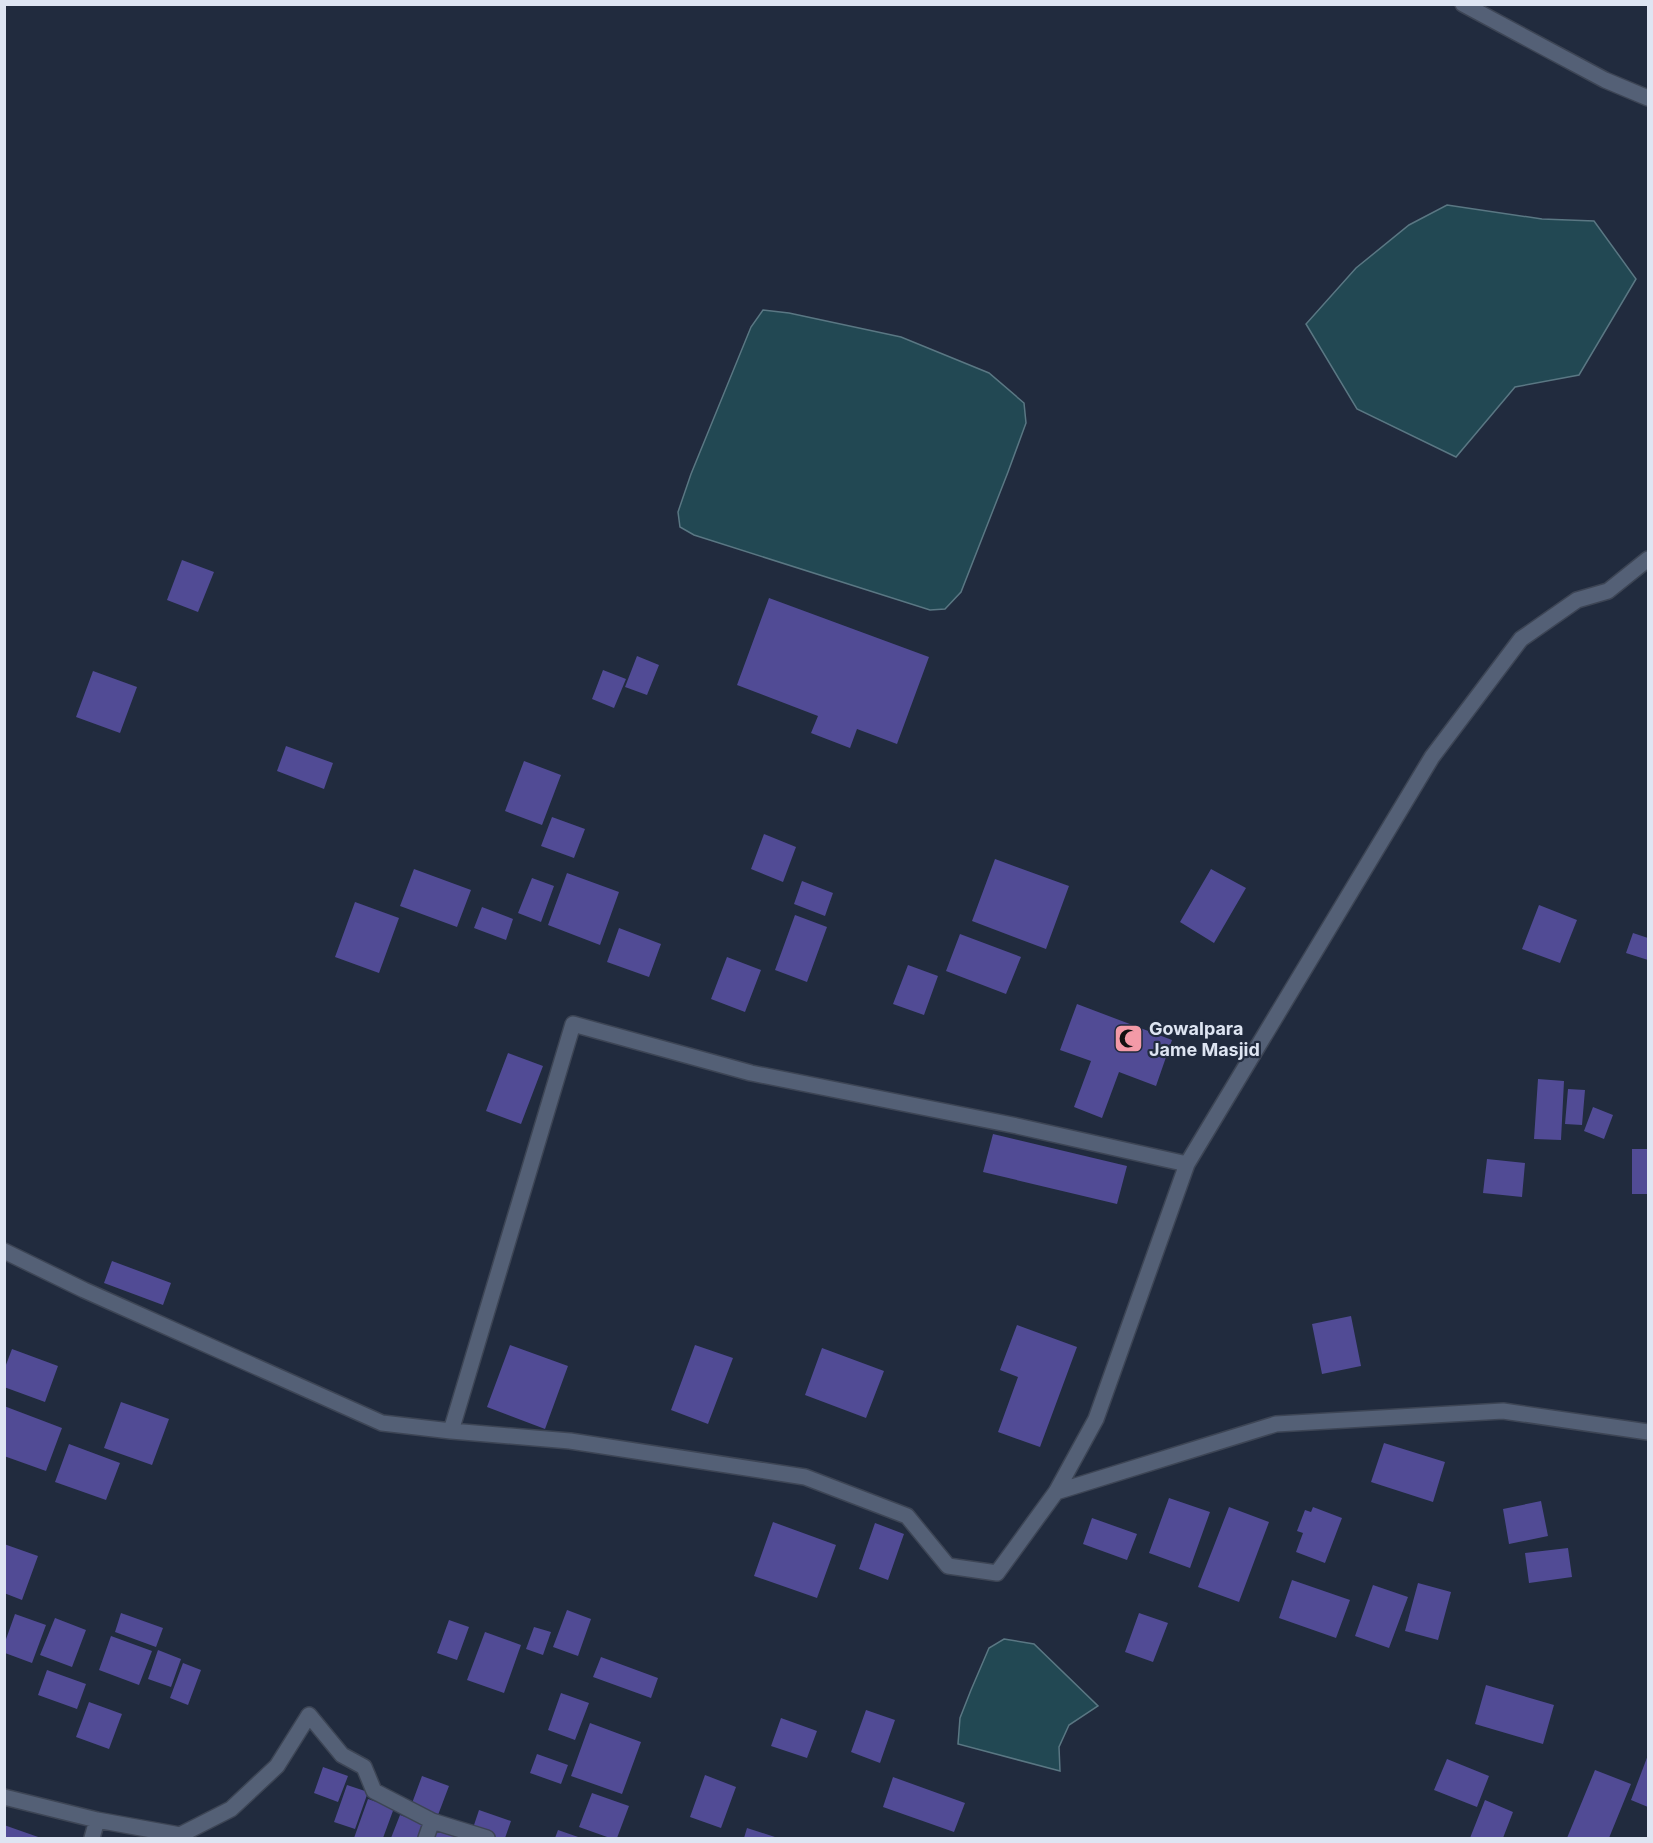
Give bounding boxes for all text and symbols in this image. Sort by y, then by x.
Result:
place label: Gowalpara Jame Masjid [1149,1018,1260,1060]
mosque icon: Gowalpara Jame Masjid [1112,1023,1144,1055]

